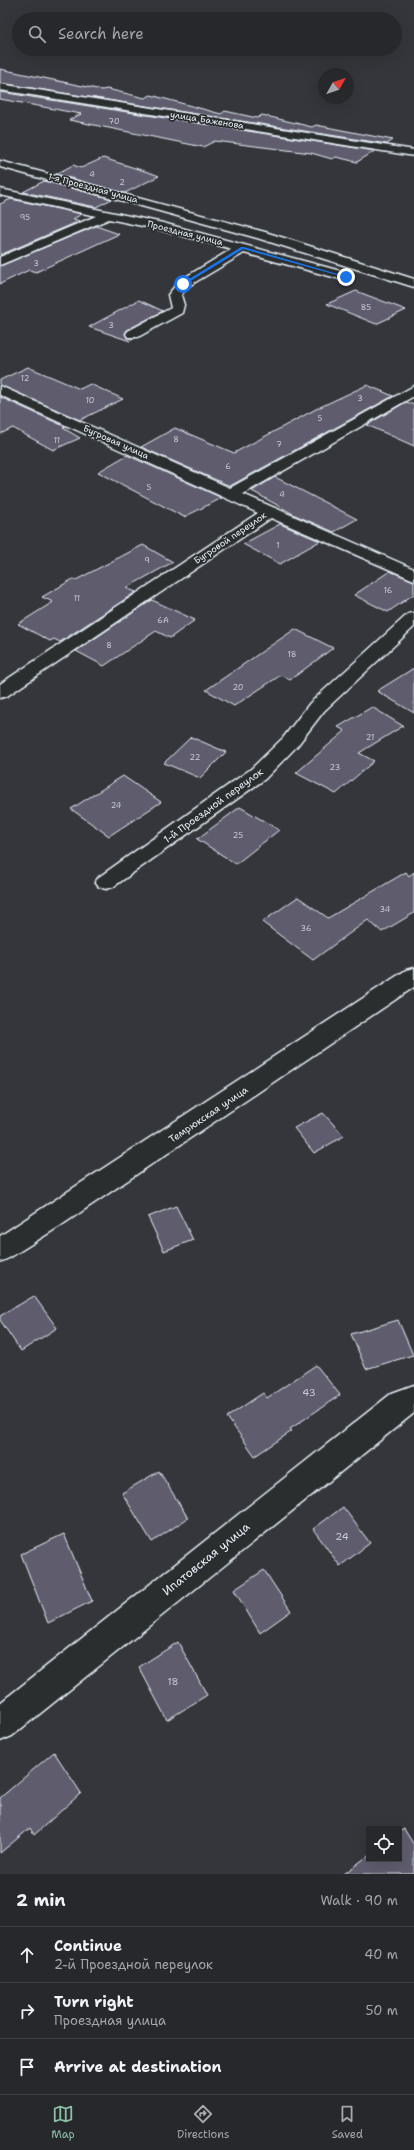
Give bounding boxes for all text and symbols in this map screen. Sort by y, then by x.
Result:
search box [12,12,402,56]
icon: search [26,23,48,45]
text: Search here [58,24,144,44]
north arrow [318,68,354,104]
street label: улица Баженова [169,108,245,132]
house number: 70 [108,116,120,127]
house number: 4 [89,169,95,180]
street label: 1-я Проездная улица [47,170,140,206]
house number: 2 [119,177,125,188]
house number: 95 [20,212,30,223]
street label: Проездная улица [146,218,224,248]
house number: 3 [33,258,39,269]
route end [337,268,355,286]
route start [174,275,192,293]
house number: 85 [361,302,371,313]
house number: 3 [108,320,114,331]
house number: 12 [21,373,30,384]
house number: 3 [357,393,363,404]
house number: 10 [86,395,94,406]
house number: 5 [318,413,323,424]
street label: Бугровая улица [81,422,151,462]
house number: 8 [173,434,179,445]
house number: 11 [54,435,60,446]
house number: 7 [276,439,282,450]
house number: 6 [225,461,231,472]
house number: 5 [147,482,152,493]
house number: 4 [279,489,285,500]
street label: Бугровой переулок [191,509,269,567]
house number: 1 [276,540,280,551]
house number: 9 [144,555,150,566]
house number: 16 [384,585,393,596]
house number: 11 [74,593,80,604]
house number: 6А [157,615,169,626]
house number: 8 [106,640,112,651]
house number: 18 [288,649,296,660]
house number: 20 [233,682,243,693]
house number: 21 [366,732,374,743]
house number: 22 [190,752,201,763]
house number: 23 [330,762,340,773]
street label: 1-й Проездной переулок [161,765,266,846]
house number: 24 [111,800,122,811]
house number: 25 [233,830,243,841]
house number: 34 [380,904,391,915]
house number: 36 [301,923,312,934]
street label: Темрюкская улица [166,1083,251,1146]
house number: 43 [302,1386,316,1399]
street label: Ипатовская улица [159,1518,253,1599]
house number: 24 [335,1530,349,1543]
house number: 18 [167,1675,179,1688]
map controls [366,1826,402,1862]
button: locate [366,1826,402,1862]
text: 2 min [16,1889,66,1911]
text: Walk · 90 m [320,1892,398,1909]
text: Continue [54,1936,122,1956]
icon: ahead [16,1944,38,1966]
text: 40 m [364,1946,398,1963]
text: 2-й Проездной переулок [54,1956,213,1973]
text: Turn right [54,1992,134,2012]
icon: right [16,2000,38,2022]
text: 50 m [365,2002,398,2019]
text: Проездная улица [54,2012,166,2029]
icon: arrive [16,2056,38,2078]
text: Arrive at destination [54,2057,222,2077]
tab: Map [51,2103,75,2142]
tab: Directions [177,2103,229,2142]
tab: Saved [332,2103,363,2142]

